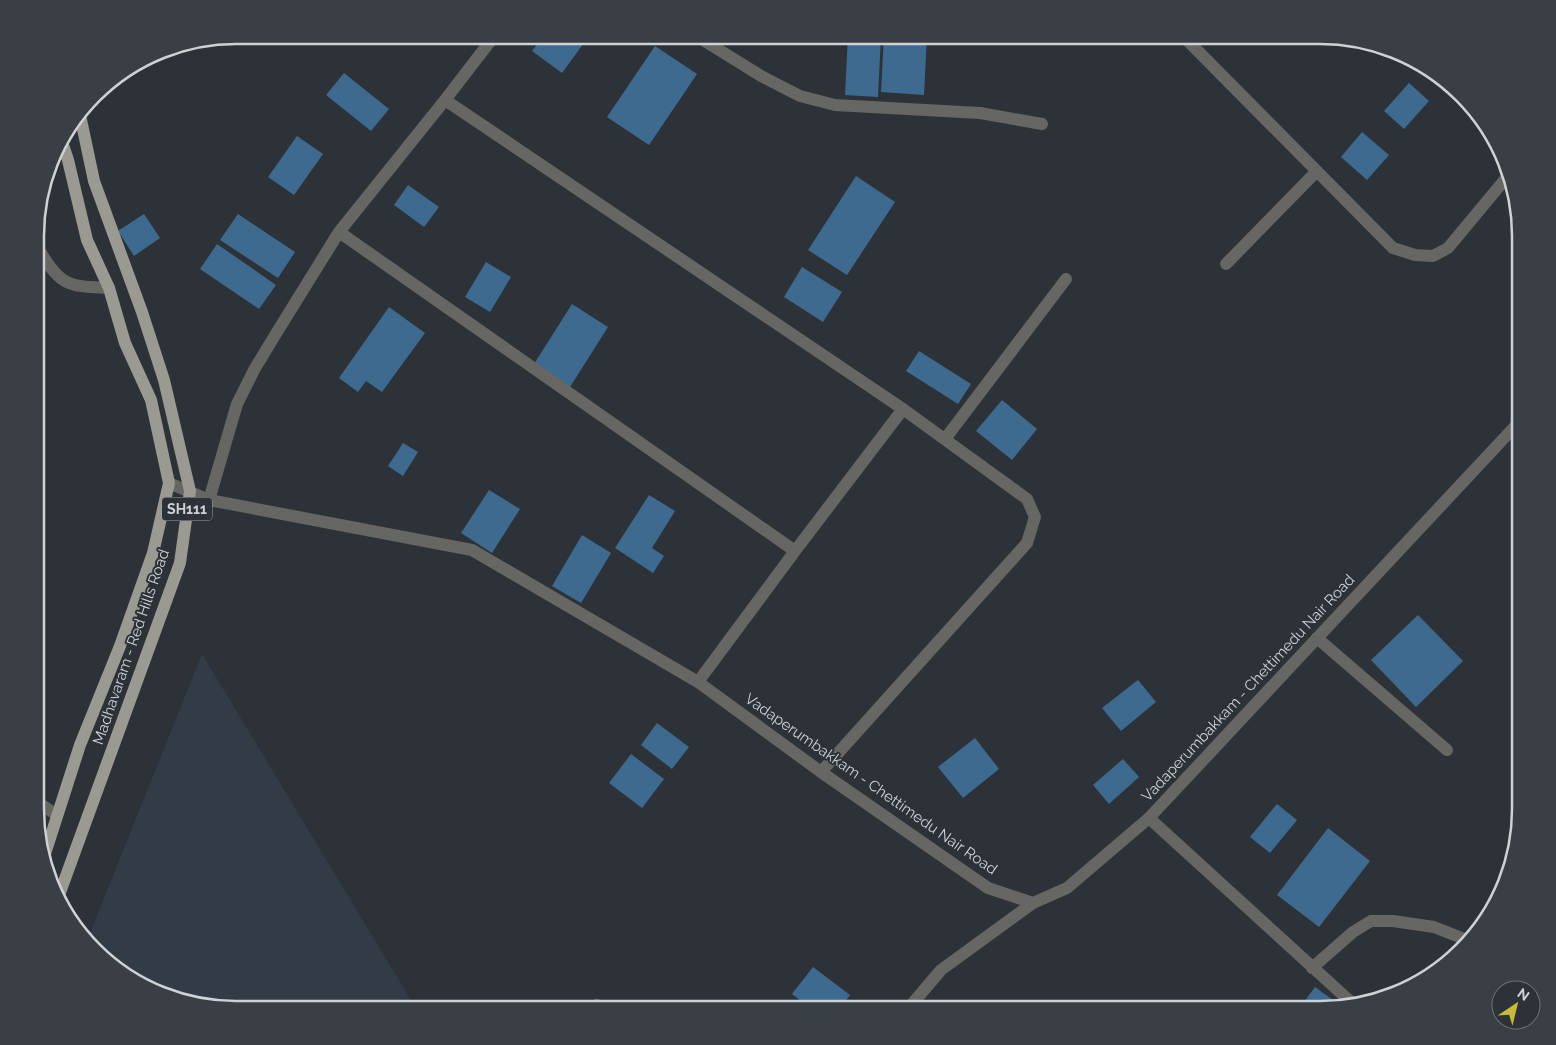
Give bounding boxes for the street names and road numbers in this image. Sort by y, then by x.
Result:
road number: SH111 [162,498,212,520]
street label: Madhavaram - Red Hills Road [89,547,173,747]
street label: Vadaperumbakkam - Chettimedu Nair Road [1138,571,1358,805]
street label: Vadaperumbakkam - Chettimedu Nair Road [741,690,1001,878]

